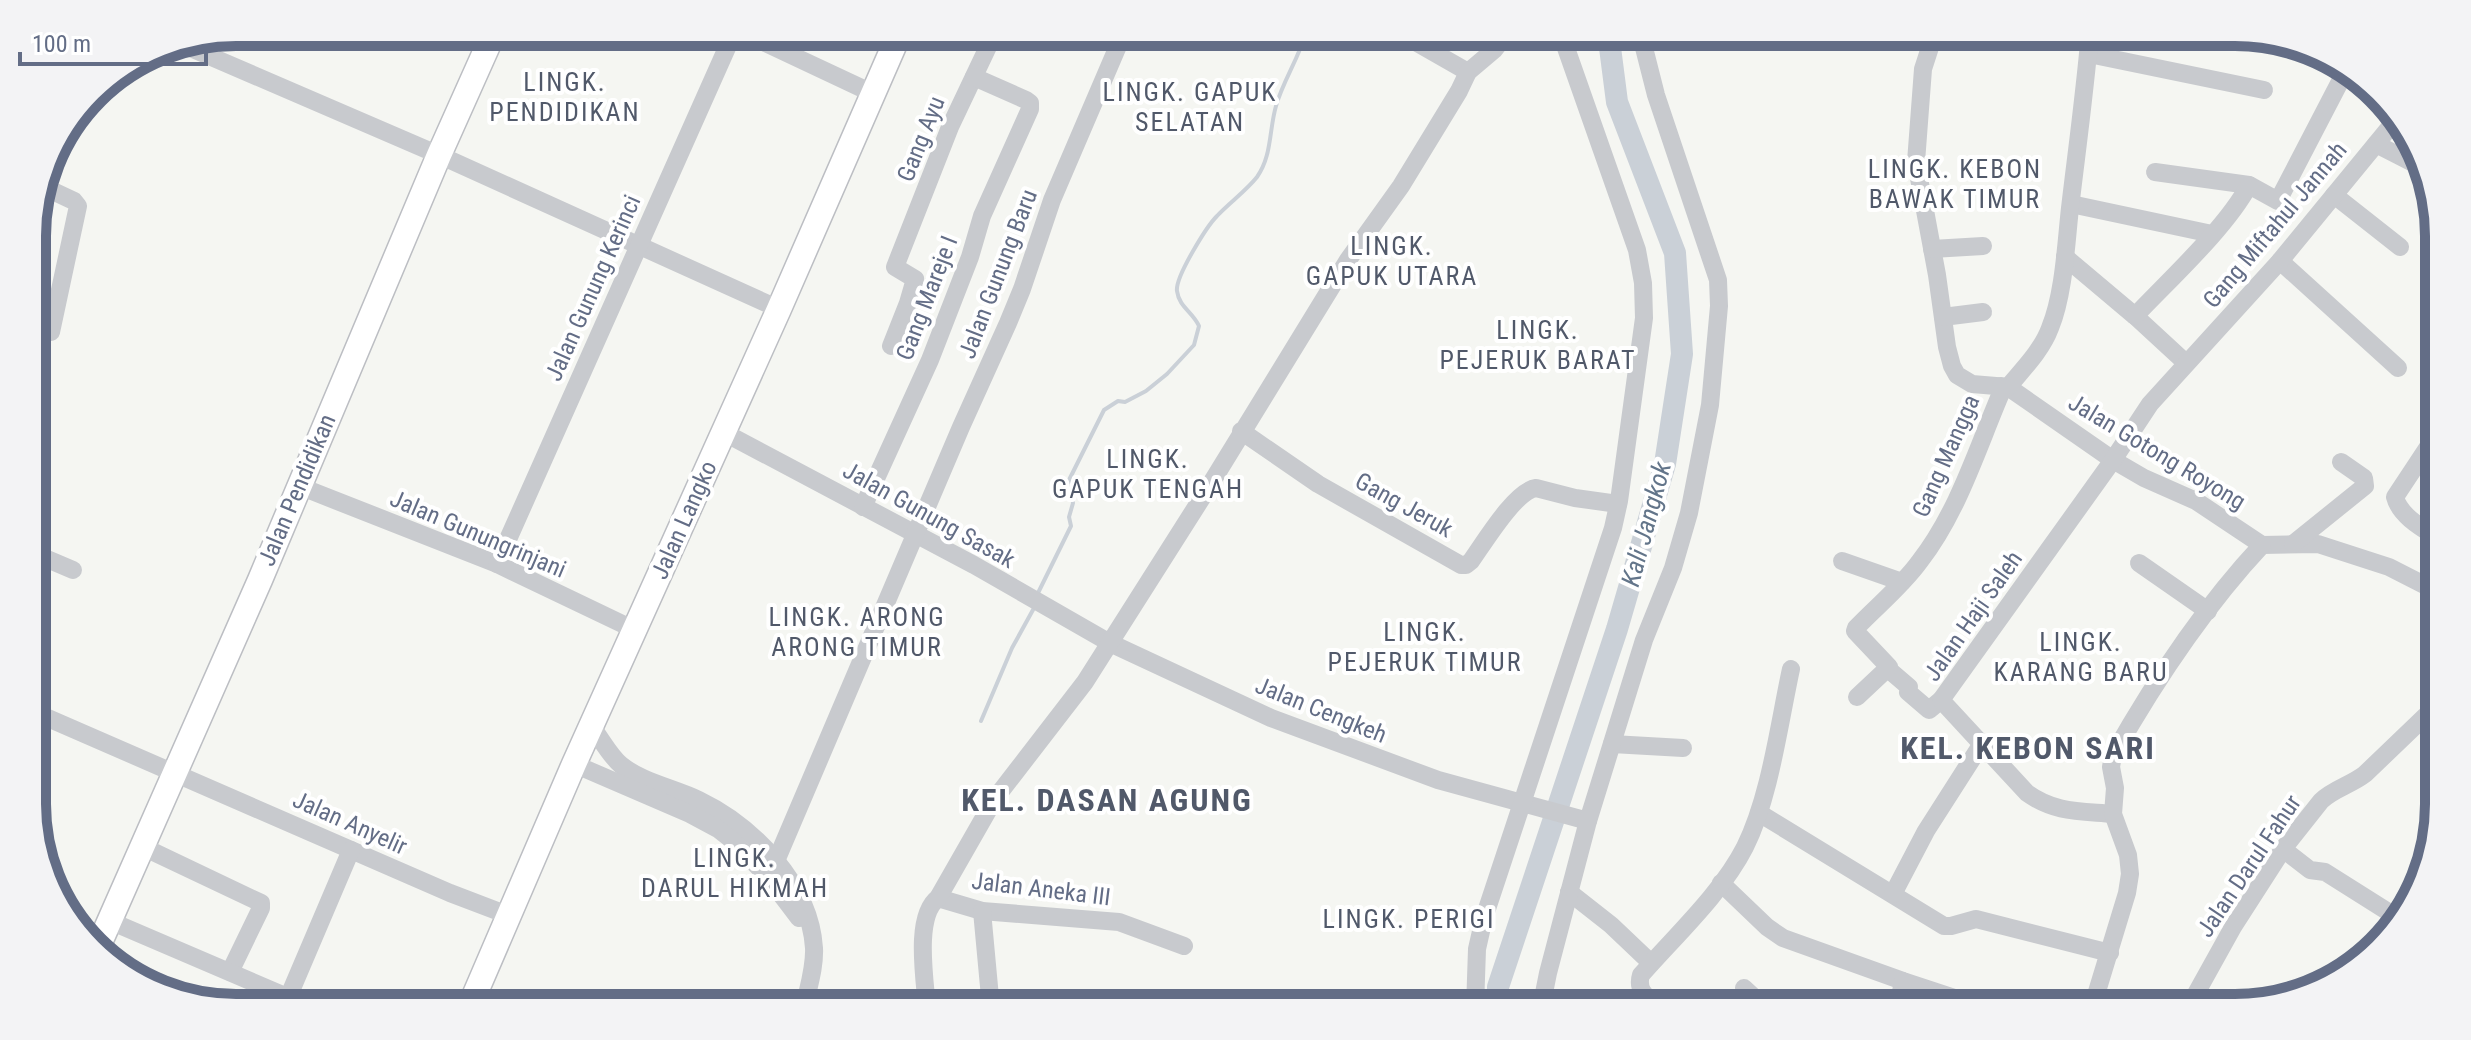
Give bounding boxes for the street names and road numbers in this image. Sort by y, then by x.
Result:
street label: Gang Ayu [891,92,951,186]
street label: Gang Miftahul Jannah [2197,136,2353,314]
street label: Jalan Gunung Baru [953,186,1043,362]
street label: Jalan Gunung Kerinci [539,191,647,385]
street label: Gang Mareje I [891,232,963,364]
street label: Jalan Gotong Royong [2064,388,2250,516]
street label: Gang Mangga [1907,390,1985,522]
street label: Jalan Pendidikan [252,410,342,570]
street label: Jalan Gunung Sasak [838,456,1020,574]
street label: Jalan Langko [645,457,723,583]
street label: Gang Jeruk [1350,467,1458,543]
street label: Jalan Gunungrinjani [386,484,570,584]
street label: Jalan Haji Saleh [1918,546,2028,686]
street label: Jalan Cengkeh [1251,671,1391,749]
street label: Jalan Anyelir [289,785,411,861]
street label: Jalan Darul Fahur [2191,790,2307,942]
street label: Jalan Aneka III [970,867,1112,911]

